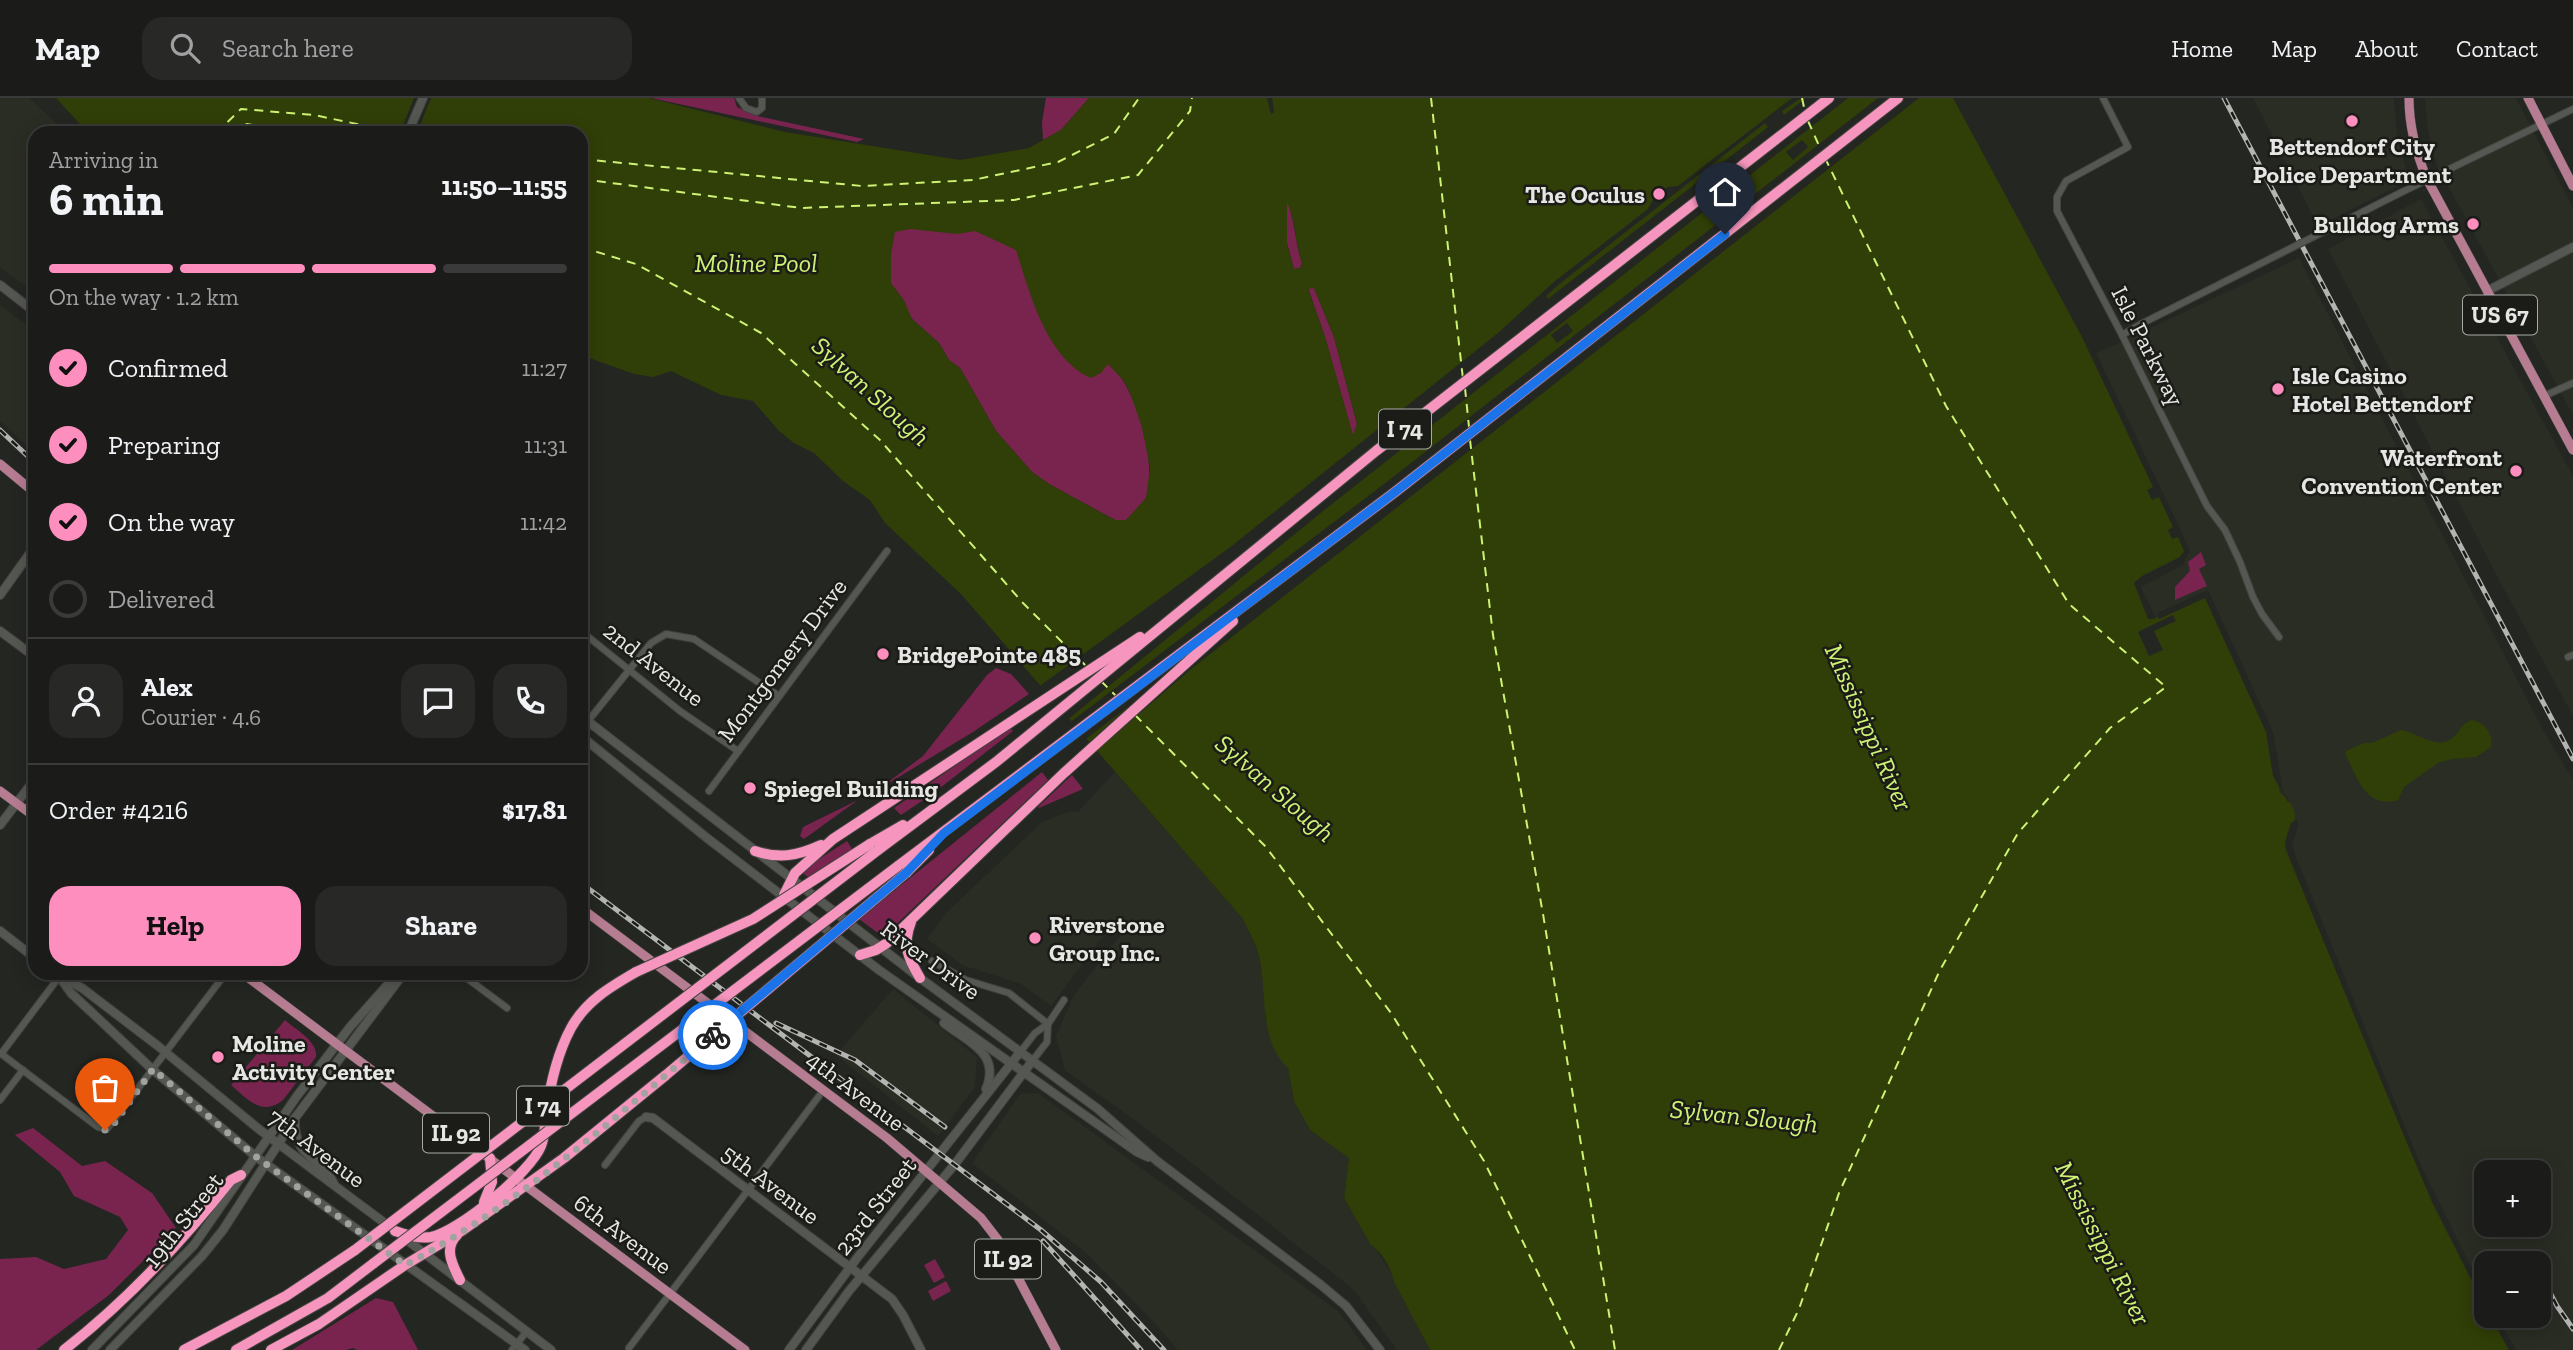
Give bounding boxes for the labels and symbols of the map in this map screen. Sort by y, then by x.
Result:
marker: Bettendorf City Police Department [2344,113,2360,129]
place label: Bettendorf City Police Department [2253,132,2452,189]
pin [1695,162,1755,234]
place label: The Oculus [1525,180,1645,209]
marker: The Oculus [1651,186,1667,202]
place label: Bulldog Arms [2314,210,2459,239]
marker: Bulldog Arms [2465,216,2481,232]
water label: Moline Pool [694,247,818,279]
street label: Isle Parkway [2105,281,2191,411]
road number: US 67 [2463,296,2537,334]
water label: Sylvan Slough [805,330,937,452]
place label: Isle Casino Hotel Bettendorf [2292,361,2474,418]
marker: Isle Casino Hotel Bettendorf [2270,381,2286,397]
road number: I 74 [1379,410,1431,448]
place label: Waterfront Convention Center [2301,443,2502,500]
marker: Waterfront Convention Center [2508,463,2524,479]
street label: Montgomery Drive [711,573,853,747]
street label: 2nd Avenue [598,616,710,712]
water label: Mississippi River [1818,639,1920,815]
place label: BridgePointe 485 [897,640,1081,669]
marker: BridgePointe 485 [875,646,891,662]
water label: Sylvan Slough [1209,727,1341,849]
place label: Spiegel Building [764,774,938,803]
marker: Spiegel Building [742,780,758,796]
place label: Riverstone Group Inc. [1049,910,1165,967]
street label: River Drive [876,914,986,1006]
marker: Riverstone Group Inc. [1027,930,1043,946]
courier [678,1000,748,1070]
place label: Moline Activity Center [232,1029,395,1086]
street label: 4th Avenue [801,1045,911,1137]
marker: Moline Activity Center [210,1049,226,1065]
pin [75,1058,135,1130]
road number: I 74 [517,1086,569,1126]
water label: Sylvan Slough [1669,1092,1819,1140]
street label: 7th Avenue [263,1102,371,1194]
road number: IL 92 [423,1114,489,1152]
street label: 5th Avenue [716,1138,826,1230]
street label: 23rd Street [828,1151,922,1261]
water label: Mississippi River [2048,1156,2158,1330]
street label: 19th Street [137,1167,229,1273]
street label: 6th Avenue [568,1188,678,1280]
road number: IL 92 [975,1240,1041,1278]

